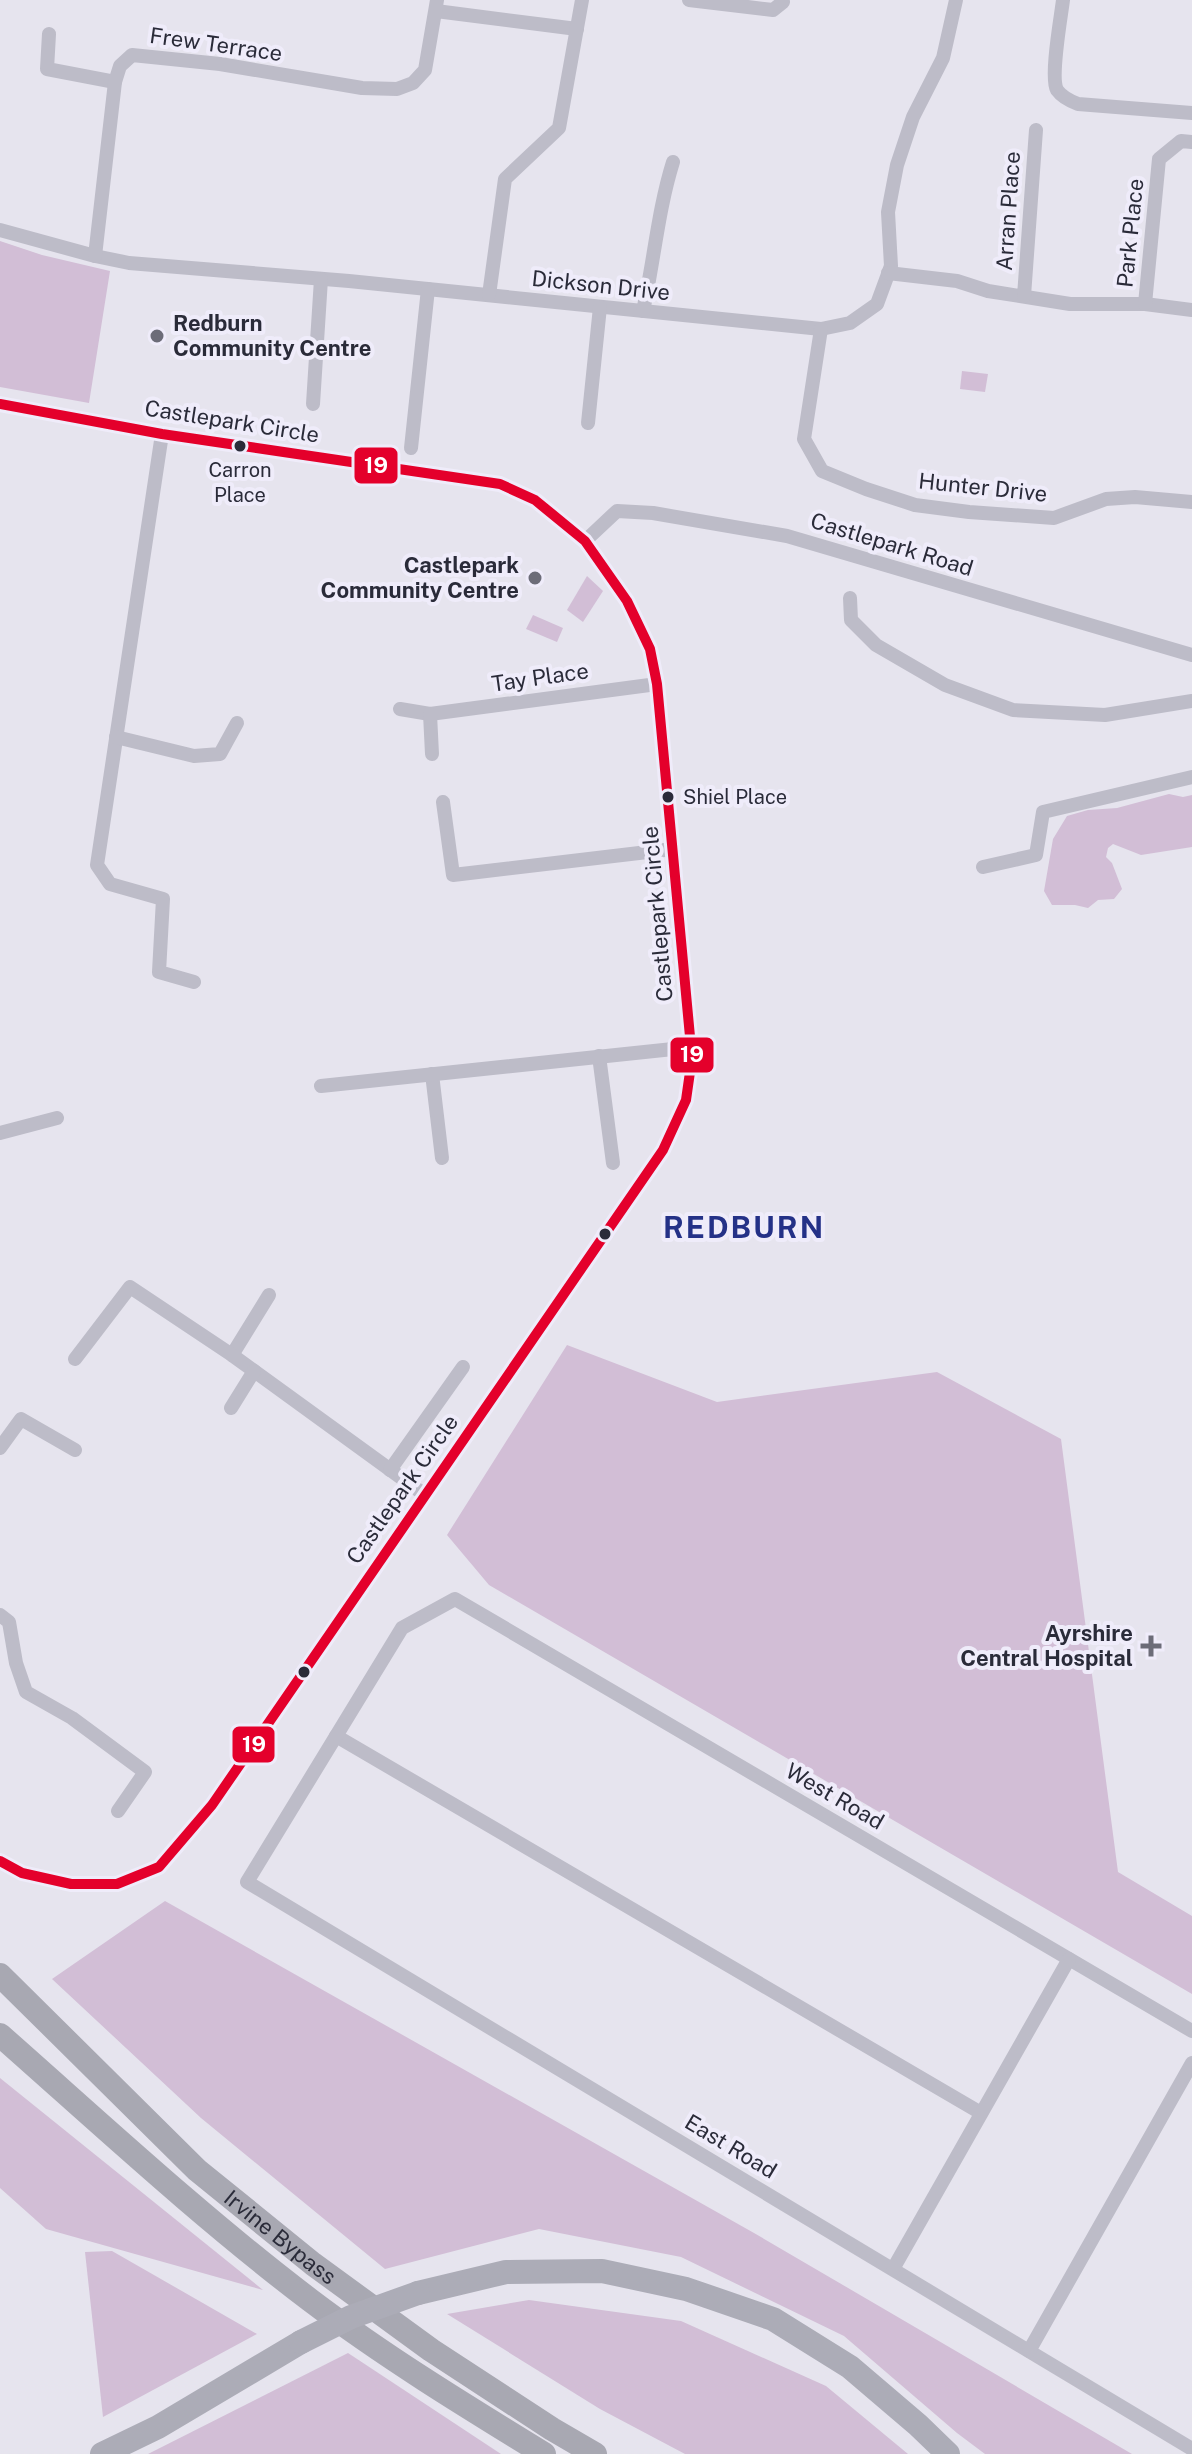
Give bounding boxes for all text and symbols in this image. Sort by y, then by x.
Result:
street label: Frew Terrace [148,22,284,66]
street label: Arran Place [991,150,1025,272]
street label: Park Place [1111,177,1149,289]
street label: Dickson Drive [531,265,671,305]
place label: Redburn Community Centre [173,310,371,361]
marker: Redburn Community Centre [148,327,166,345]
street label: Castlepark Circle [143,394,321,448]
marker: Carron Place [232,438,248,454]
line badge: 19 [353,446,399,485]
text: 19 [364,452,388,478]
place label: Carron Place [208,458,272,507]
street label: Hunter Drive [917,467,1049,507]
street label: Castlepark Road [808,507,976,581]
place label: Castlepark Community Centre [321,552,519,603]
marker: Castlepark Community Centre [526,569,544,587]
street label: Tay Place [490,657,590,697]
place label: Shiel Place [683,785,787,809]
marker: Shiel Place [660,789,676,805]
street label: Castlepark Circle [636,825,678,1003]
line badge: 19 [669,1036,715,1074]
text: 19 [680,1041,704,1067]
district label: REDBURN [663,1209,825,1245]
unlabelled marker [597,1226,613,1242]
street label: Castlepark Circle [341,1409,463,1569]
place label: Ayrshire Central Hospital [960,1620,1133,1671]
marker: Ayrshire Central Hospital [1140,1635,1162,1657]
unlabelled marker [296,1664,312,1680]
line badge: 19 [231,1725,276,1764]
text: 19 [242,1731,266,1757]
street label: West Road [781,1757,889,1835]
street label: East Road [680,2108,782,2184]
street label: Irvine Bypass [219,2184,341,2290]

